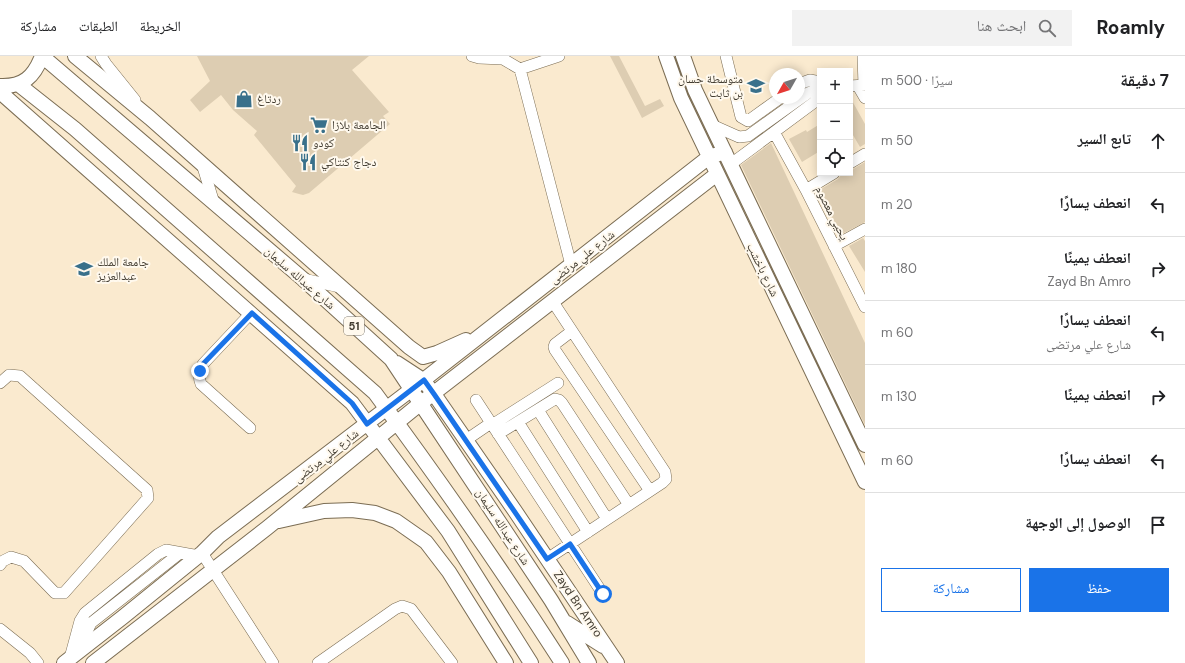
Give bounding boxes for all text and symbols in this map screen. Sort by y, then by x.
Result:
search box [792,10,1072,46]
text: Roamly [1096,15,1165,40]
text: ابحث هنا [977,16,1026,36]
text: مشاركة [20,17,57,35]
text: الطبقات [79,17,118,35]
text: الخريطة [140,17,181,35]
icon: search [1036,17,1058,39]
north arrow [769,68,805,104]
map controls [817,68,853,176]
button: + [817,68,853,104]
text: 7 دقيقة [1120,69,1169,91]
place label: متوسطة حسان بن ثابت [678,71,743,101]
text: سيرًا · 500 m [881,72,953,89]
school or university icon: متوسطة حسان بن ثابت [746,76,766,96]
shop icon: ردتاغ [234,89,254,109]
place label: ردتاغ [257,91,281,107]
button: − [817,104,853,140]
supermarket icon: الجامعة بلازا [309,115,329,135]
place label: الجامعة بلازا [332,117,386,133]
text: تابع السير [1077,129,1131,149]
icon: ahead [1147,130,1169,152]
text: 50 m [881,132,913,149]
restaurant icon: كودو [290,133,310,153]
place label: كودو [313,135,334,151]
button: locate [817,140,853,176]
restaurant icon: دجاج كنتاكي [298,152,318,172]
place label: دجاج كنتاكي [321,154,377,172]
street label: يحيي معصوم [810,183,853,244]
text: انعطف يسارًا [1059,193,1131,213]
icon: left [1147,194,1169,216]
text: 20 m [881,196,912,213]
street label: شارع علي مرتضى [546,226,619,289]
street label: شارع باخشب [743,241,783,300]
street label: شارع عبدالله سليمان [261,243,339,313]
text: انعطف يمينًا [1064,248,1131,268]
place label: جامعة الملك عبدالعزيز [96,254,149,284]
icon: right [1147,258,1169,280]
school or university icon: جامعة الملك عبدالعزيز [74,259,94,279]
text: 180 m [881,260,917,277]
text: Zayd Bn Amro [1048,273,1131,290]
text: انعطف يسارًا [1059,310,1131,330]
road number: 51 [344,317,364,335]
icon: left [1147,322,1169,344]
text: 60 m [881,324,913,341]
text: شارع علي مرتضى [1046,336,1131,353]
route end [191,362,209,380]
text: انعطف يمينًا [1064,385,1131,405]
icon: right [1147,386,1169,408]
text: 130 m [881,388,917,405]
street label: شارع علي مرتضى [290,425,363,488]
text: انعطف يسارًا [1059,449,1131,469]
icon: left [1147,450,1169,472]
text: 60 m [881,452,913,469]
street label: شارع عبدالله سليمان [472,486,534,569]
text: الوصول إلى الوجهة [1025,513,1131,533]
icon: arrive [1147,514,1169,536]
street label: Zayd Bn Amro [550,568,606,640]
button: مشاركة [881,568,1021,612]
button: حفظ [1029,568,1169,612]
route start [594,585,612,603]

